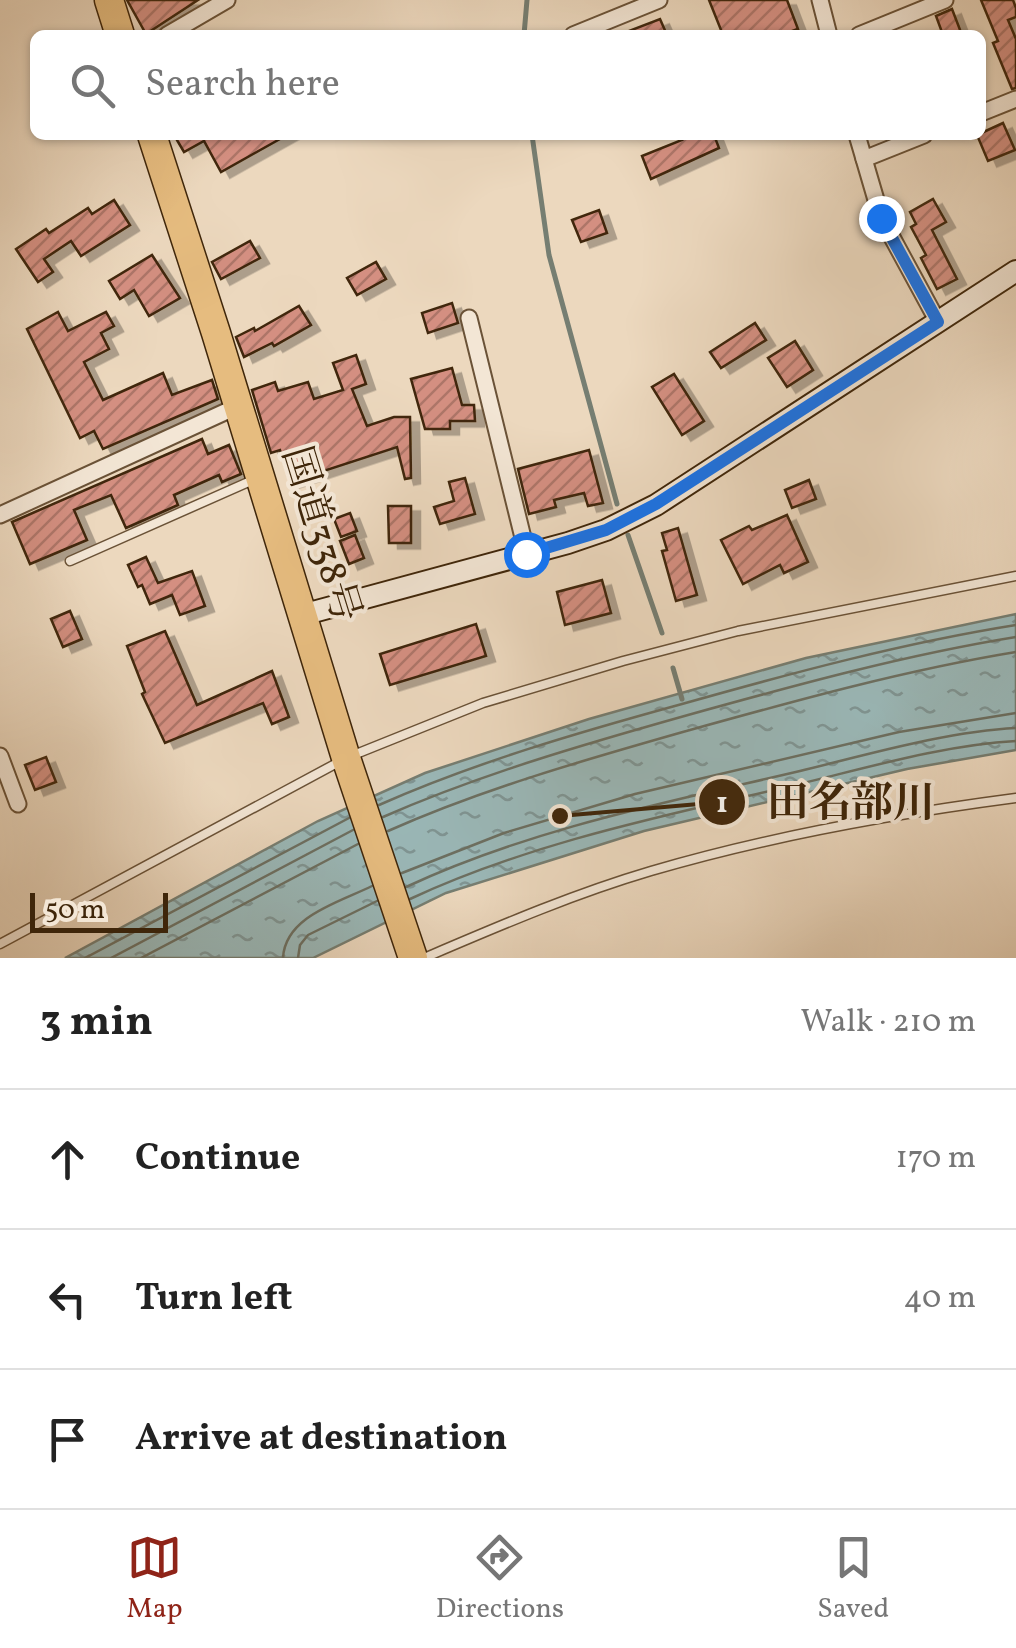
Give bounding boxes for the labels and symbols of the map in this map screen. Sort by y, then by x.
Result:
route end [859,196,905,242]
street label: 国道338号 [266,440,372,630]
route start [504,532,550,578]
callout: 田名部川 [697,766,955,838]
text: 田名部川 [767,776,935,835]
text: 1 [716,783,728,825]
scale bar [30,888,168,933]

